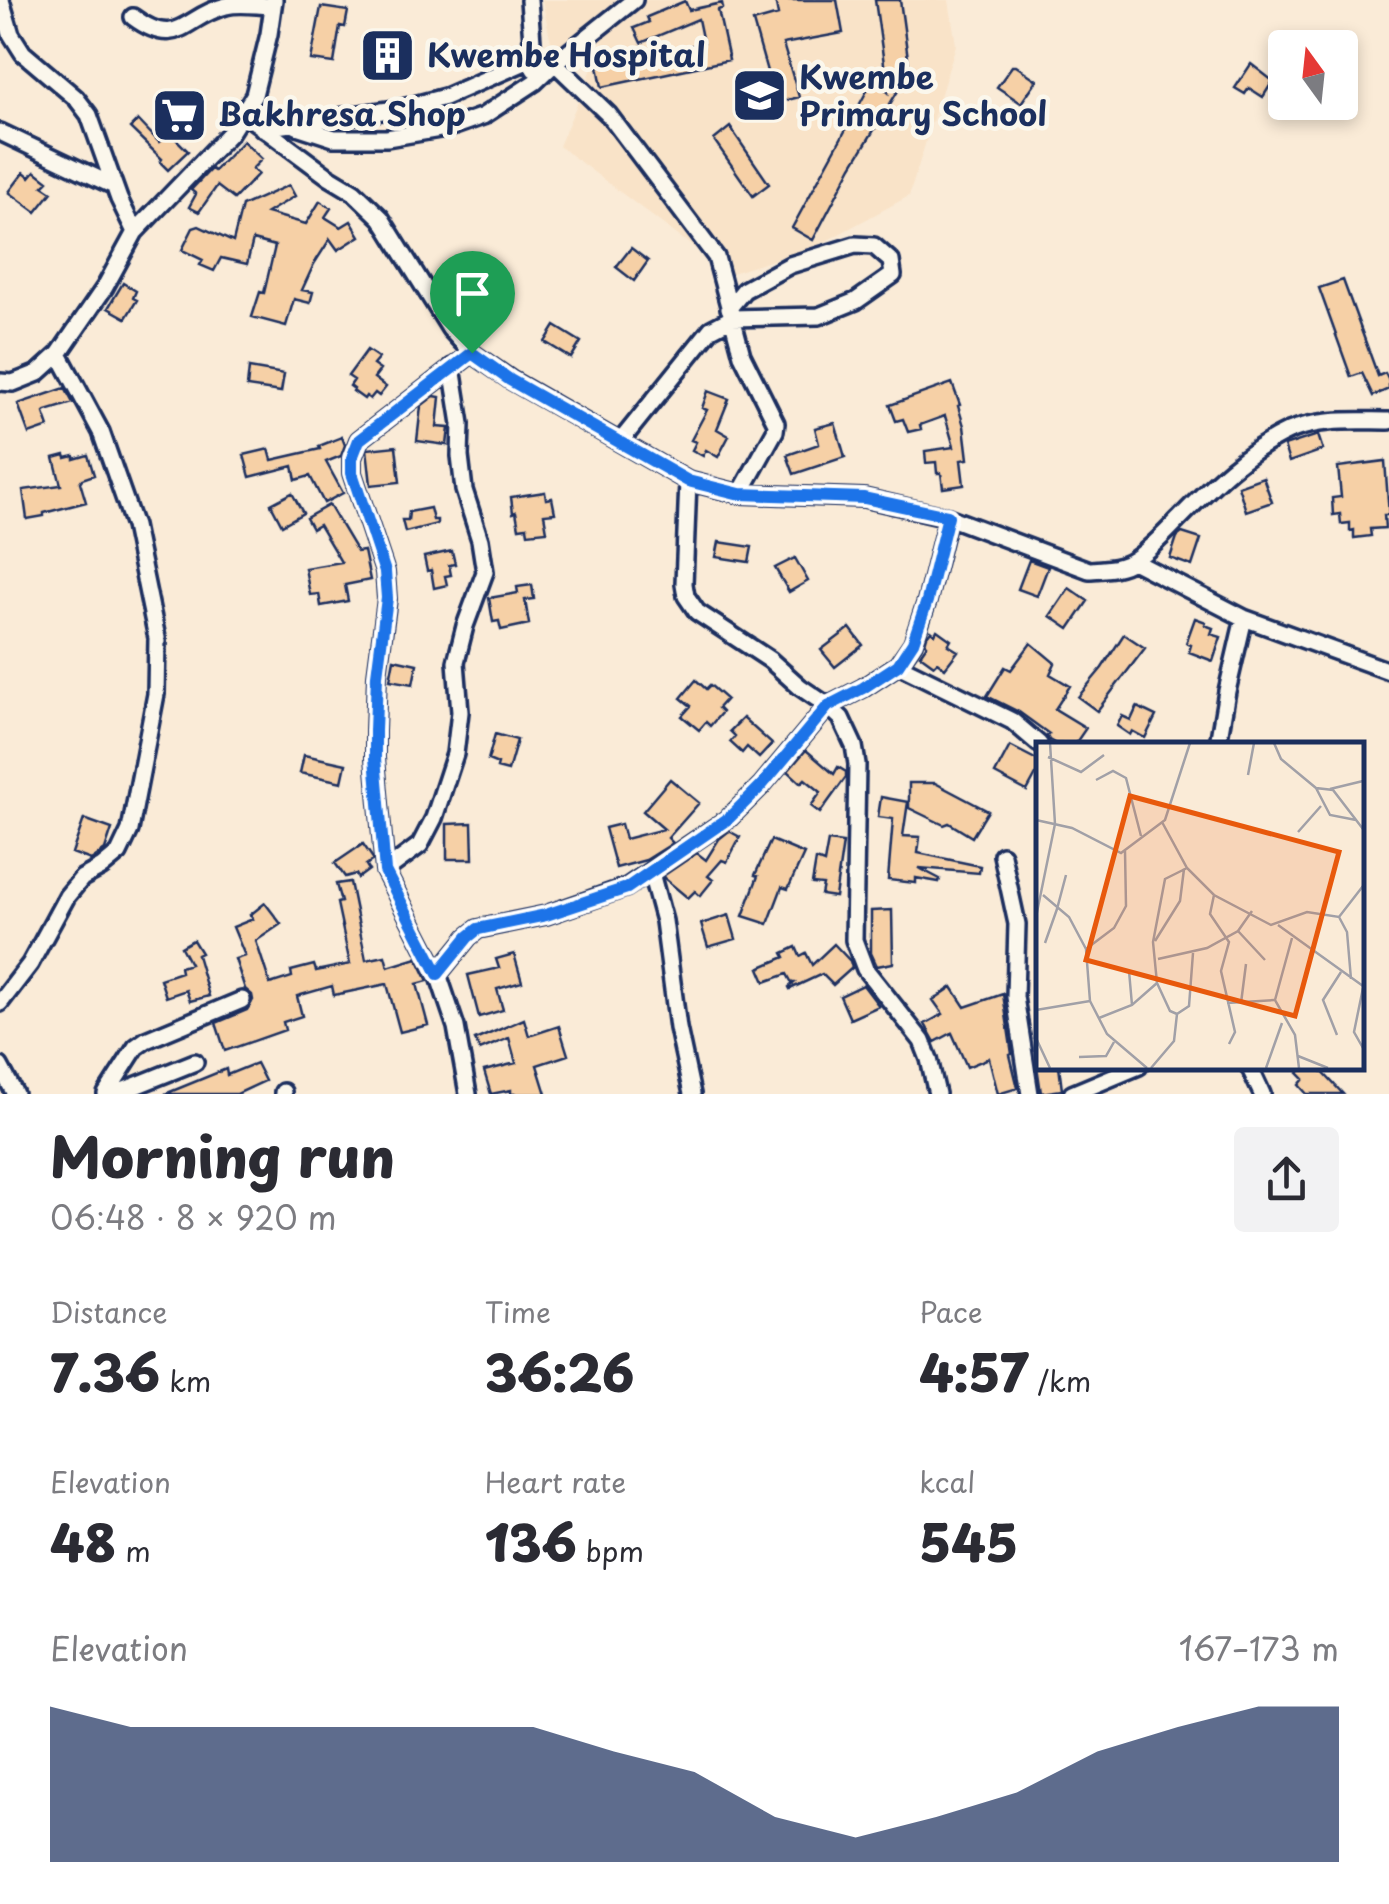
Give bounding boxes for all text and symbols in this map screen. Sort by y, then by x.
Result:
building icon: Kwembe Hospital [358,26,418,86]
place label: Kwembe Hospital [427,30,705,78]
north arrow [1268,30,1358,120]
map controls [1268,30,1358,120]
place label: Kwembe Primary School [799,52,1047,137]
school or university icon: Kwembe Primary School [730,66,790,126]
supermarket icon: Bakhresa Shop [149,85,209,145]
place label: Bakhresa Shop [218,89,466,137]
pin [430,251,515,354]
icon: arrive [445,266,500,321]
inset map [1036,742,1364,1069]
text: Morning run [50,1114,395,1197]
button: share [1234,1127,1339,1232]
text: 06:48 · 8 × 920 m [50,1193,337,1241]
text: Distance [50,1290,168,1333]
text: Time [485,1290,551,1333]
text: Pace [919,1290,983,1333]
text: 7.36 [50,1333,160,1409]
text: 36:26 [485,1333,634,1409]
text: 4:57 [919,1333,1028,1409]
text: km [160,1359,211,1402]
text: /km [1028,1359,1091,1402]
text: Elevation [50,1460,171,1503]
text: Heart rate [485,1460,626,1503]
text: kcal [919,1460,975,1503]
text: 48 [50,1503,116,1579]
text: 136 [485,1503,577,1579]
text: 545 [919,1503,1018,1579]
text: m [116,1529,151,1572]
text: bpm [577,1529,644,1572]
text: Elevation [50,1624,188,1672]
text: 167–173 m [1179,1624,1339,1672]

